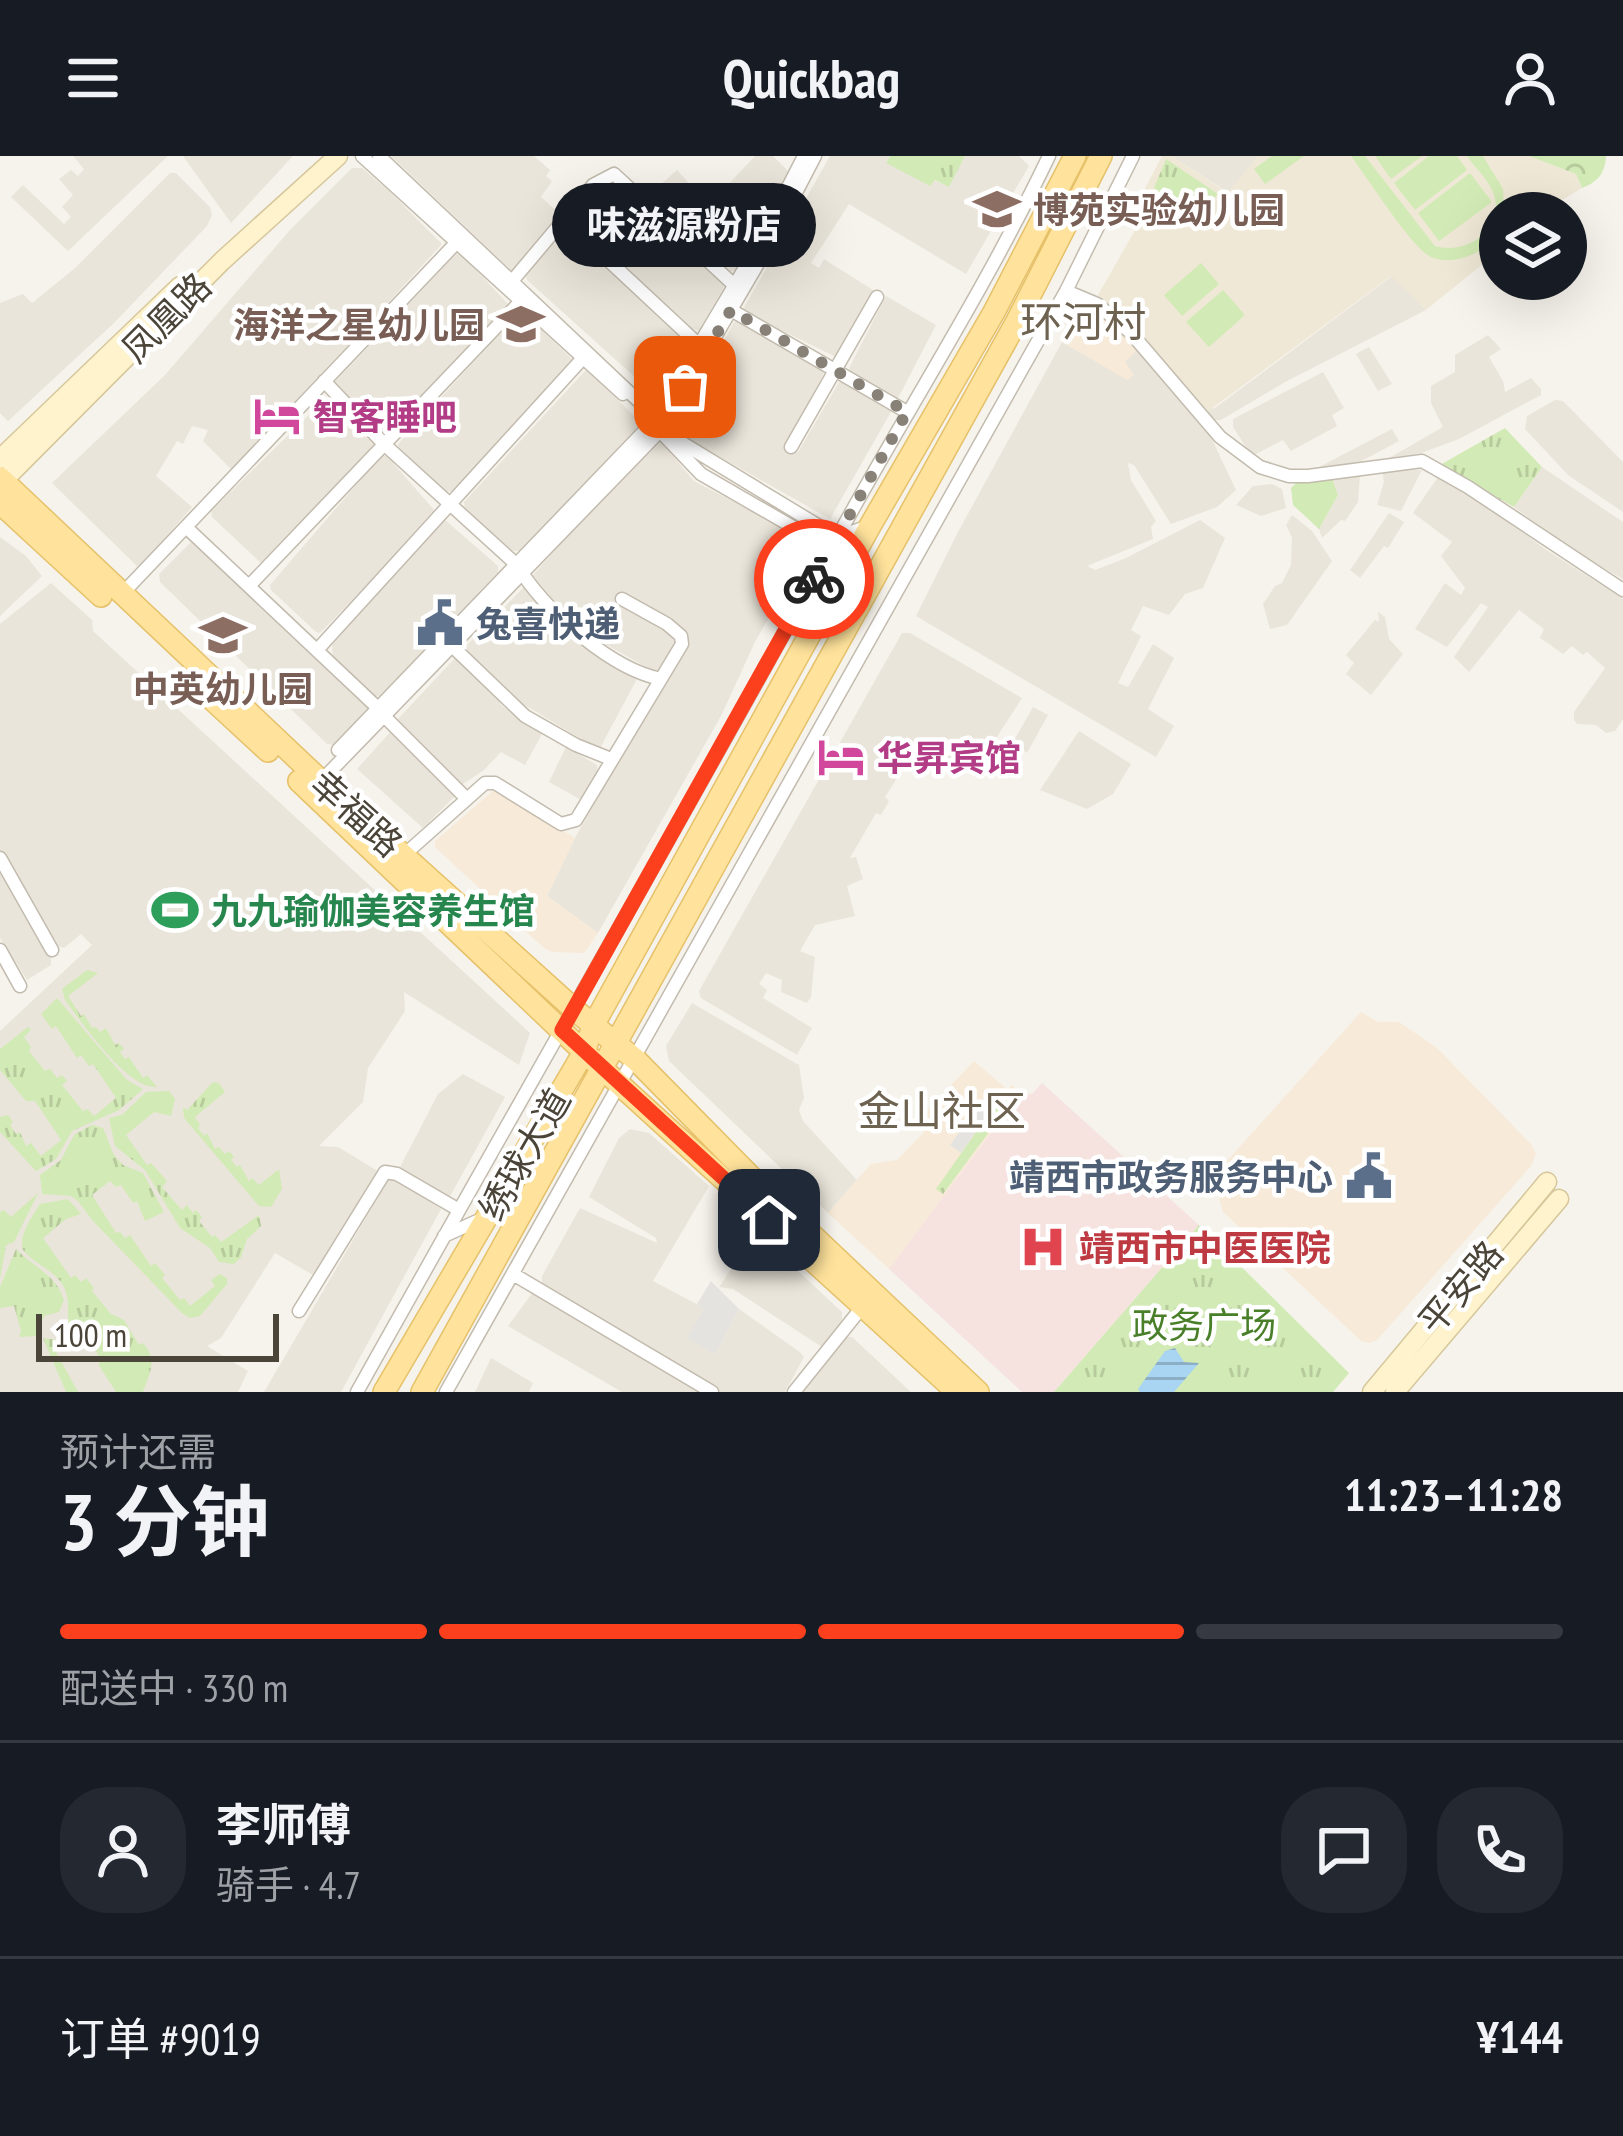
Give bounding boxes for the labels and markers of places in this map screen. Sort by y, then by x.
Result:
callout: 味滋源粉店 [553,183,817,267]
school or university icon: 博苑实验幼儿园 [972,184,1022,234]
place label: 博苑实验幼儿园 [1033,186,1285,233]
school or university icon: 海洋之星幼儿园 [496,299,546,349]
place label: 海洋之星幼儿园 [233,301,485,348]
pin [634,336,736,438]
hotel icon: 智客睡吧 [252,391,302,441]
place label: 智客睡吧 [313,393,457,440]
public building icon: 兔喜快递 [415,598,465,648]
place label: 兔喜快递 [476,600,620,647]
school or university icon: 中英幼儿园 [198,610,248,660]
place label: 中英幼儿园 [133,665,313,712]
hotel icon: 华昇宾馆 [816,732,866,782]
place label: 华昇宾馆 [877,734,1021,781]
sports icon: 九九瑜伽美容养生馆 [150,885,200,935]
place label: 九九瑜伽美容养生馆 [211,887,535,934]
public building icon: 靖西市政务服务中心 [1344,1151,1394,1201]
place label: 靖西市政务服务中心 [1009,1153,1333,1200]
pin [718,1169,820,1271]
hospital icon: 靖西市中医医院 [1018,1222,1068,1272]
place label: 靖西市中医医院 [1079,1224,1331,1271]

